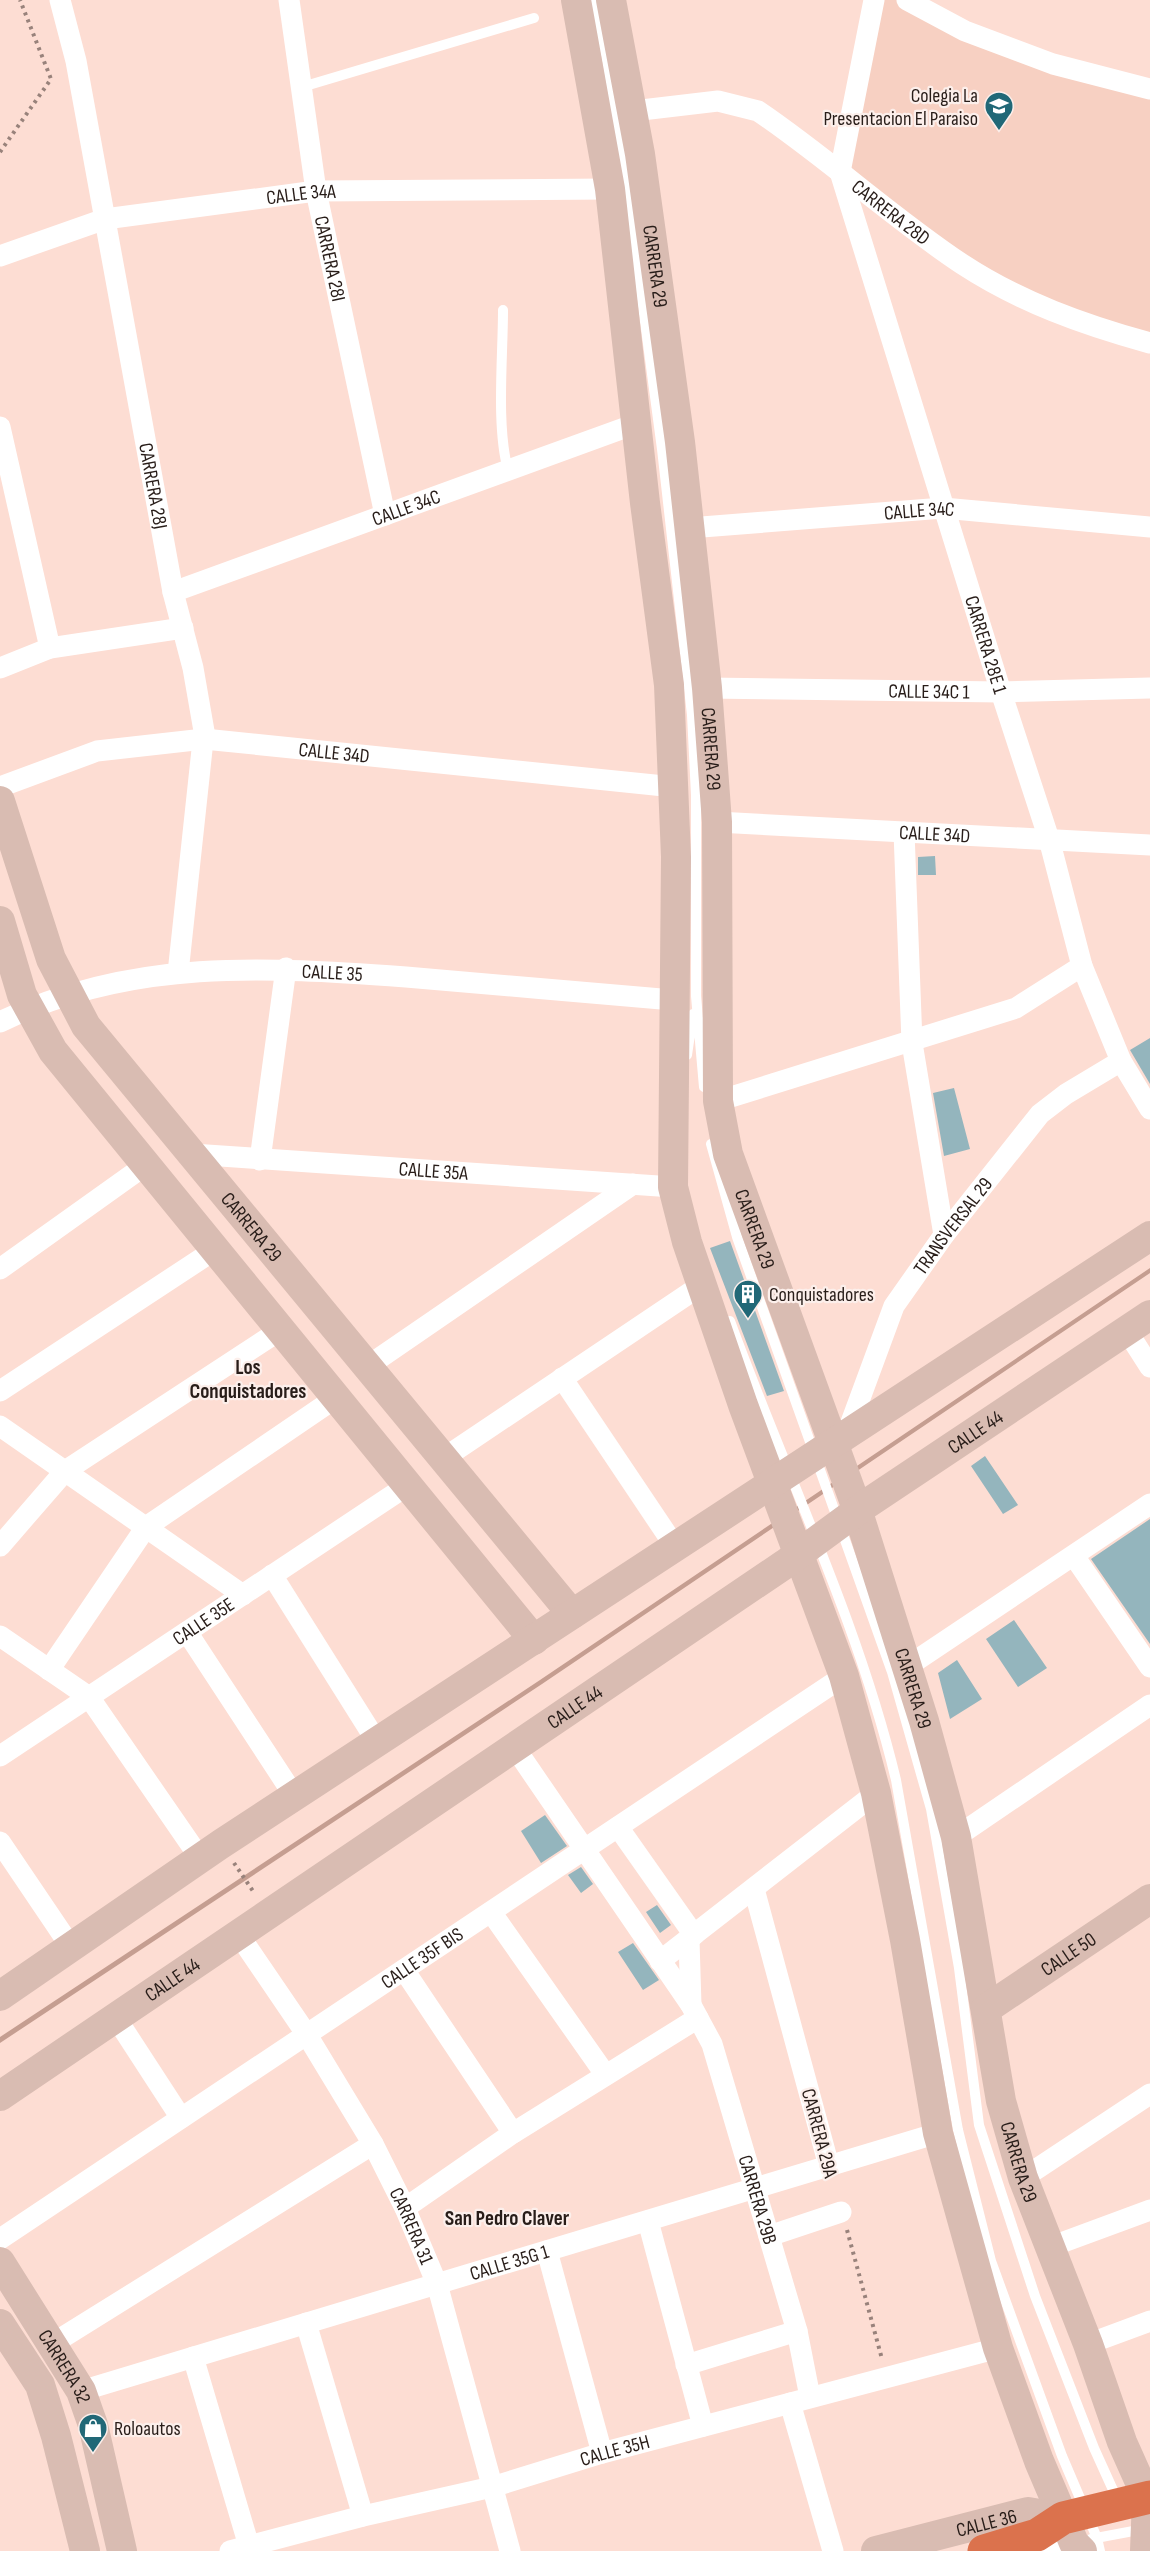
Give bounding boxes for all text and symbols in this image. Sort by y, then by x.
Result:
place label: Colegia La Presentacion El Paraiso [823,84,978,131]
school or university icon: Colegia La Presentacion El Paraiso [983,90,1015,132]
street label: CARRERA 28D [846,175,934,251]
street label: CALLE 34A [265,180,336,210]
street label: CARRERA 28I [309,214,350,304]
street label: CARRERA 29 [637,224,672,309]
street label: CARRERA 28J [133,441,172,531]
street label: CALLE 34C [369,485,444,532]
street label: CALLE 34C [883,497,956,526]
street label: CARRERA 28E 1 [959,593,1012,697]
street label: CALLE 34C 1 [888,679,970,705]
street label: CARRERA 29 [695,707,726,791]
street label: CALLE 34D [297,738,371,769]
street label: CALLE 34D [898,821,971,848]
street label: CALLE 35 [301,960,363,987]
street label: CALLE 35A [398,1157,469,1186]
street label: TRANSVERSAL 29 [909,1173,998,1280]
street label: CARRERA 29 [729,1186,780,1272]
street label: CARRERA 29 [215,1188,287,1267]
building icon: Conquistadores [732,1278,764,1320]
place label: Conquistadores [769,1283,874,1307]
district label: Los Conquistadores [190,1355,306,1404]
street label: CALLE 44 [943,1405,1008,1459]
street label: CALLE 35E [168,1593,239,1651]
street label: CARRERA 29 [889,1645,937,1731]
street label: CALLE 44 [543,1680,607,1735]
street label: CALLE 35F BIS [377,1923,468,1994]
street label: CALLE 50 [1037,1928,1101,1982]
street label: CALLE 44 [141,1953,205,2007]
street label: CARRERA 29A [796,2086,843,2181]
street label: CARRERA 29 [995,2119,1042,2206]
street label: CARRERA 29B [733,2152,782,2247]
street label: CARRERA 31 [384,2184,438,2268]
district label: San Pedro Claver [445,2206,570,2231]
street label: CALLE 35G 1 [467,2240,552,2286]
street label: CARRERA 32 [32,2325,95,2407]
shop icon: Roloautos [77,2412,109,2454]
place label: Roloautos [114,2417,181,2441]
street label: CALLE 35H [577,2430,652,2472]
street label: CALLE 36 [954,2504,1020,2543]

